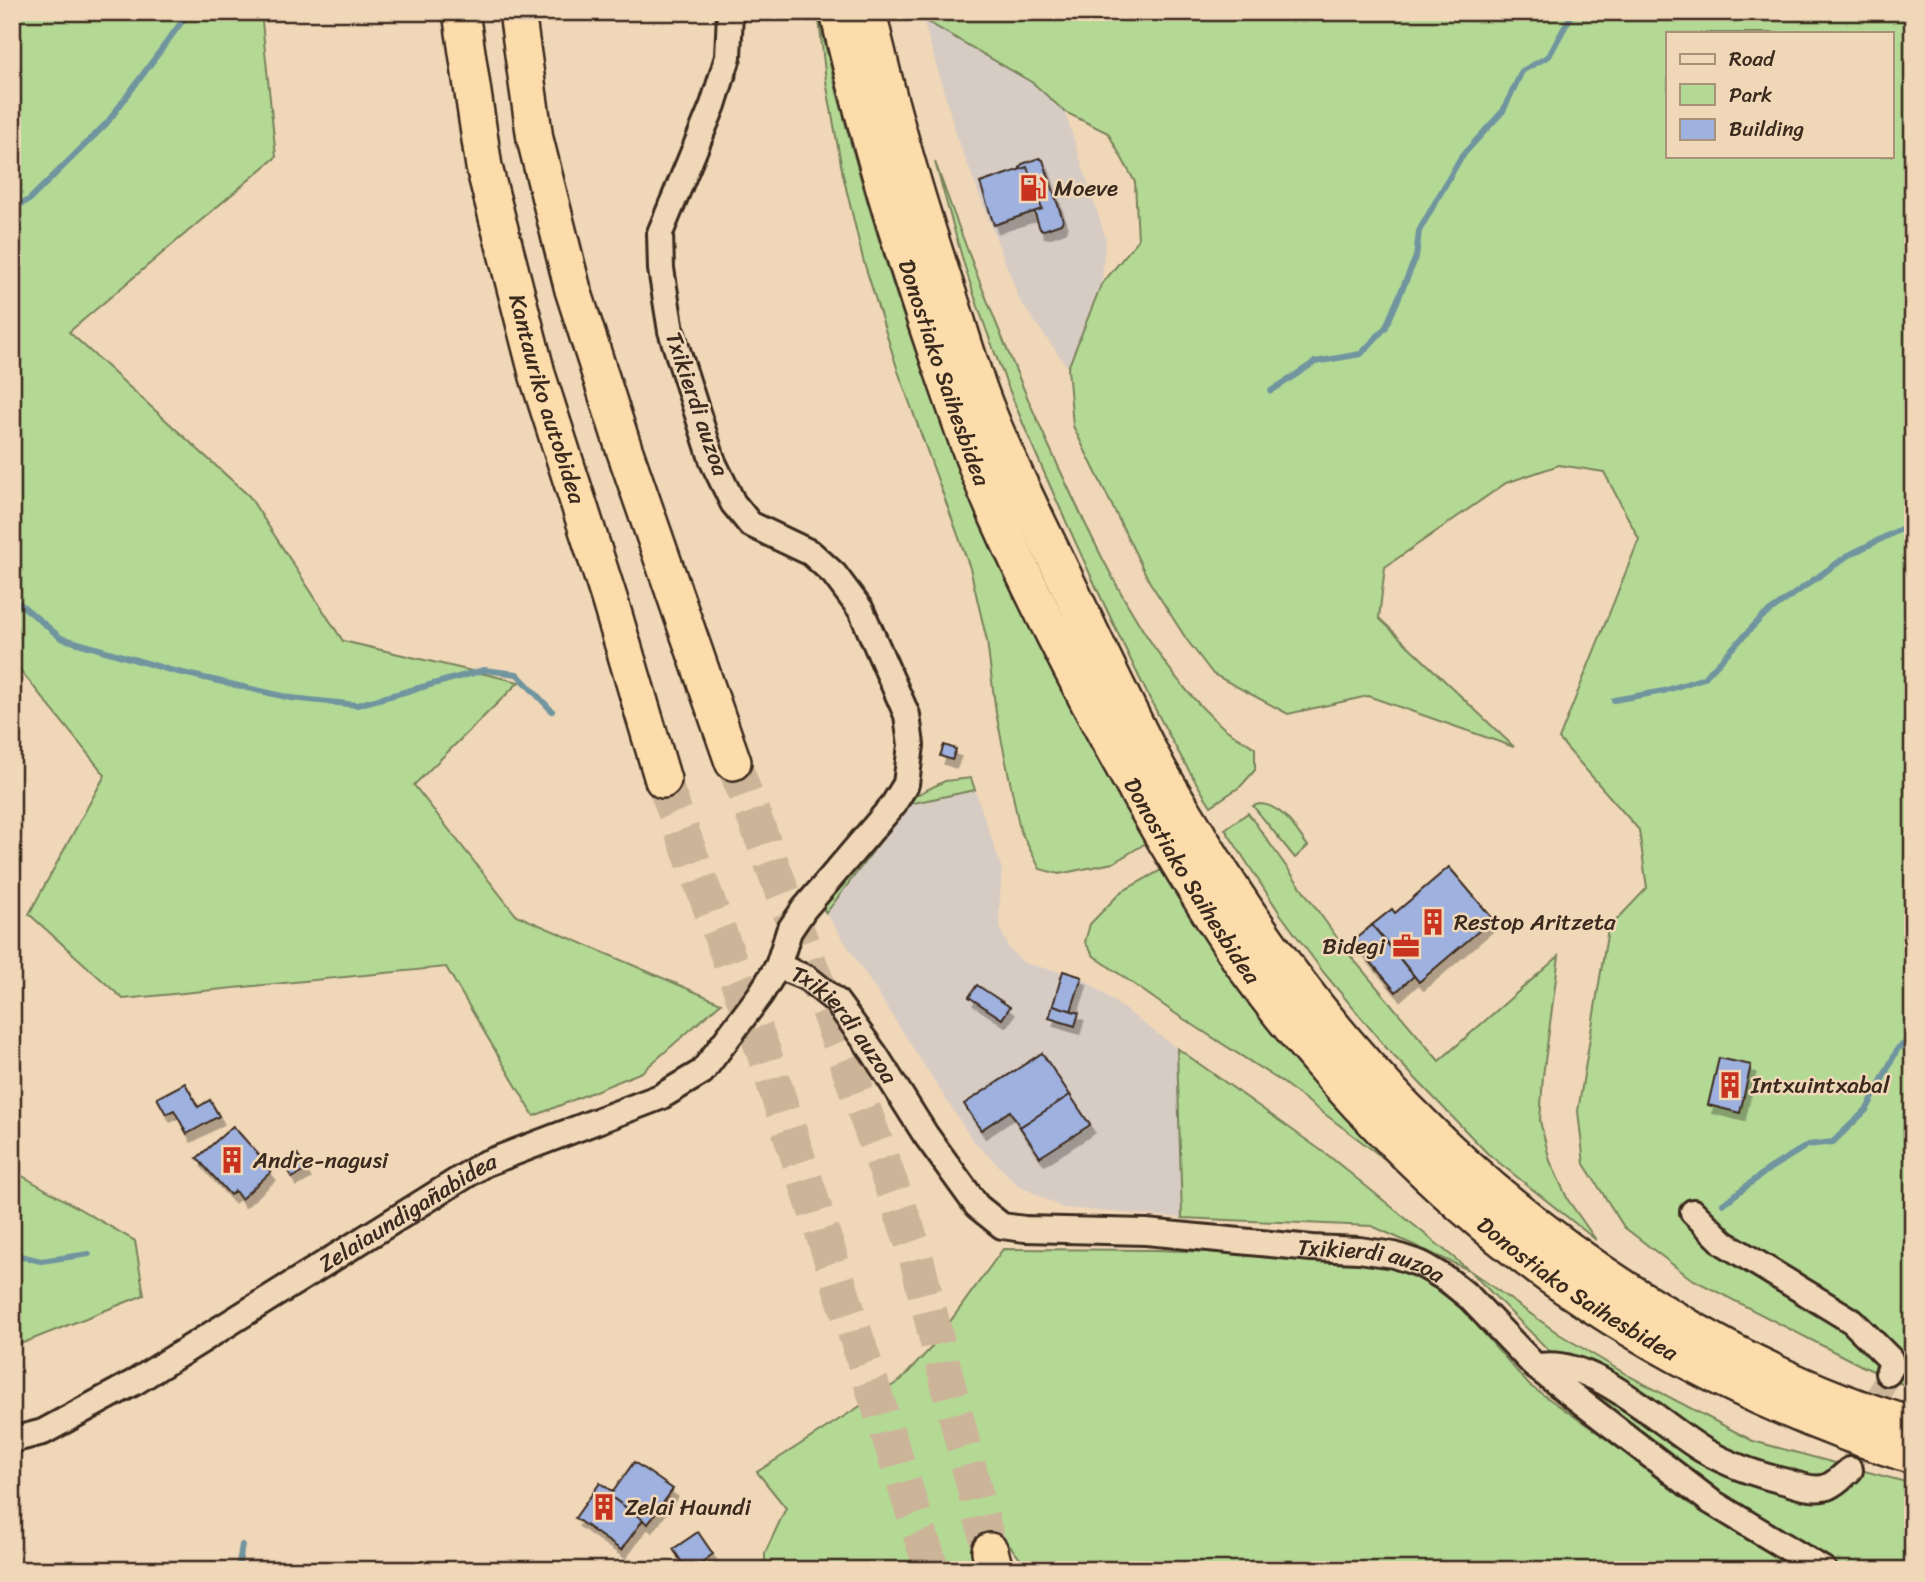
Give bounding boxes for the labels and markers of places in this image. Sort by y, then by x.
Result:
place label: Moeve [1054,168,1118,209]
fuel station icon: Moeve [1018,173,1048,203]
place label: Restop Aritzeta [1454,902,1616,943]
building icon: Restop Aritzeta [1418,907,1448,937]
place label: Bidegi [1322,926,1386,967]
office icon: Bidegi [1391,931,1421,961]
place label: Intxuintxabal [1750,1065,1890,1106]
building icon: Intxuintxabal [1715,1070,1745,1100]
place label: Andre-nagusi [252,1140,389,1181]
building icon: Andre-nagusi [217,1145,247,1175]
place label: Zelai Haundi [625,1487,751,1528]
building icon: Zelai Haundi [589,1492,619,1522]

